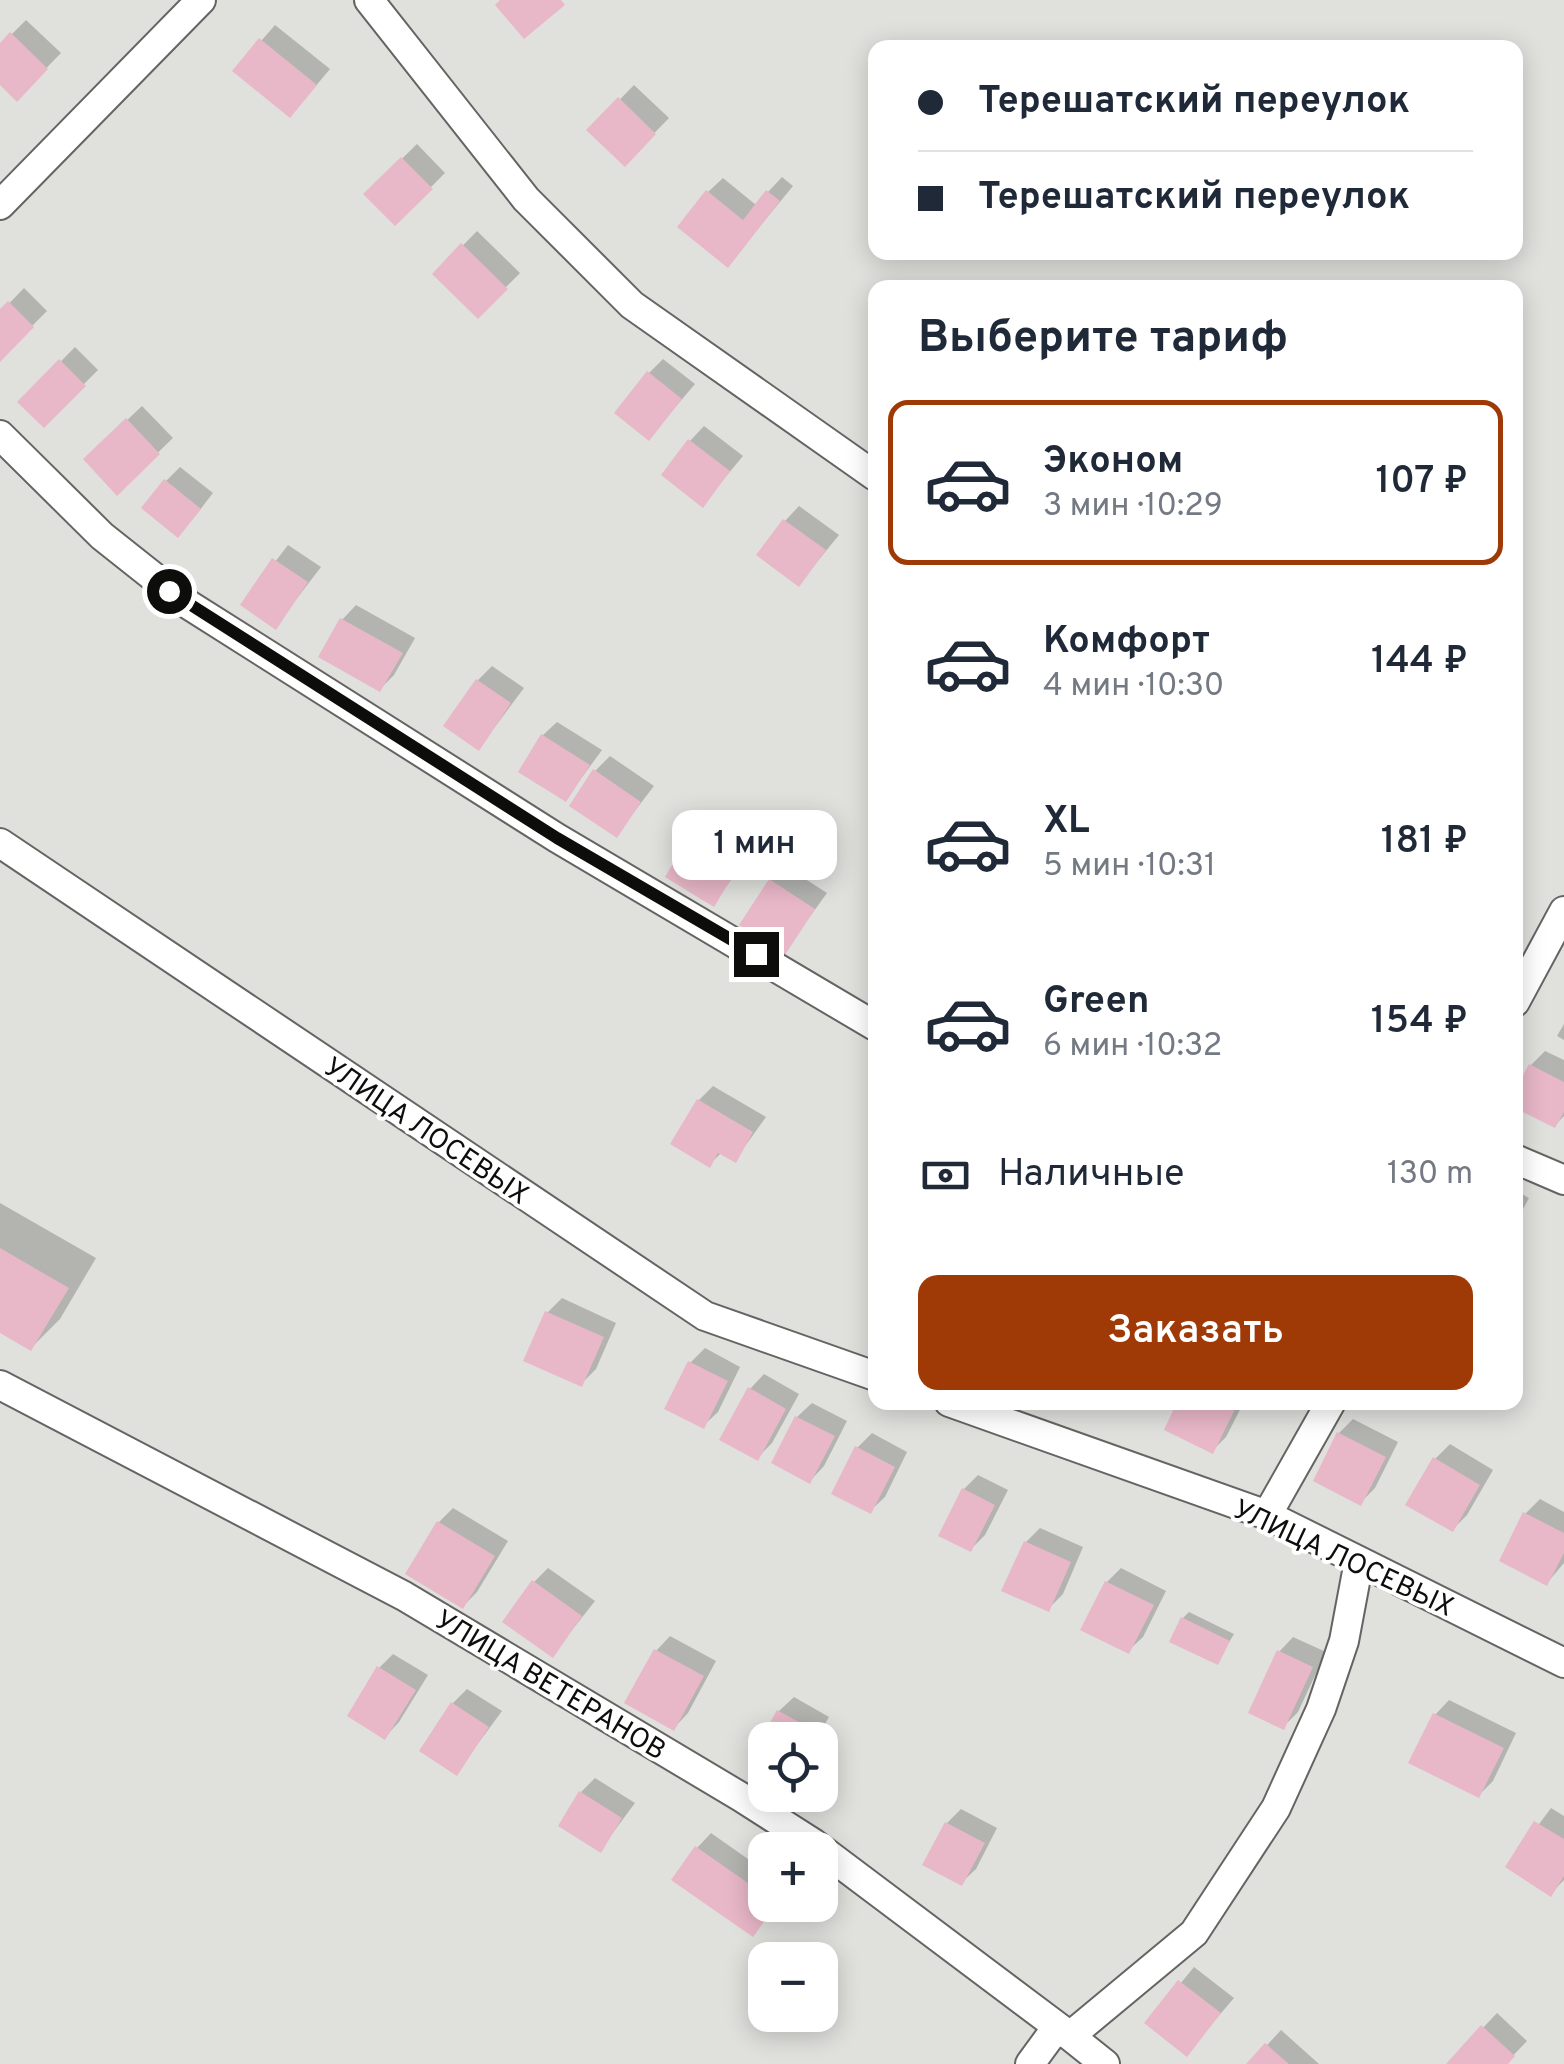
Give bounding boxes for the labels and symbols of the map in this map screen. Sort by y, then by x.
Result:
route start [147,569,192,614]
callout: 1 мин [674,809,838,879]
route end [734,932,779,977]
street label: УЛИЦА ЛОСЕВЫХ [316,1051,535,1214]
street label: УЛИЦА ЛОСЕВЫХ [1226,1493,1459,1627]
street label: УЛИЦА ВЕТЕРАНОВ [427,1603,672,1770]

